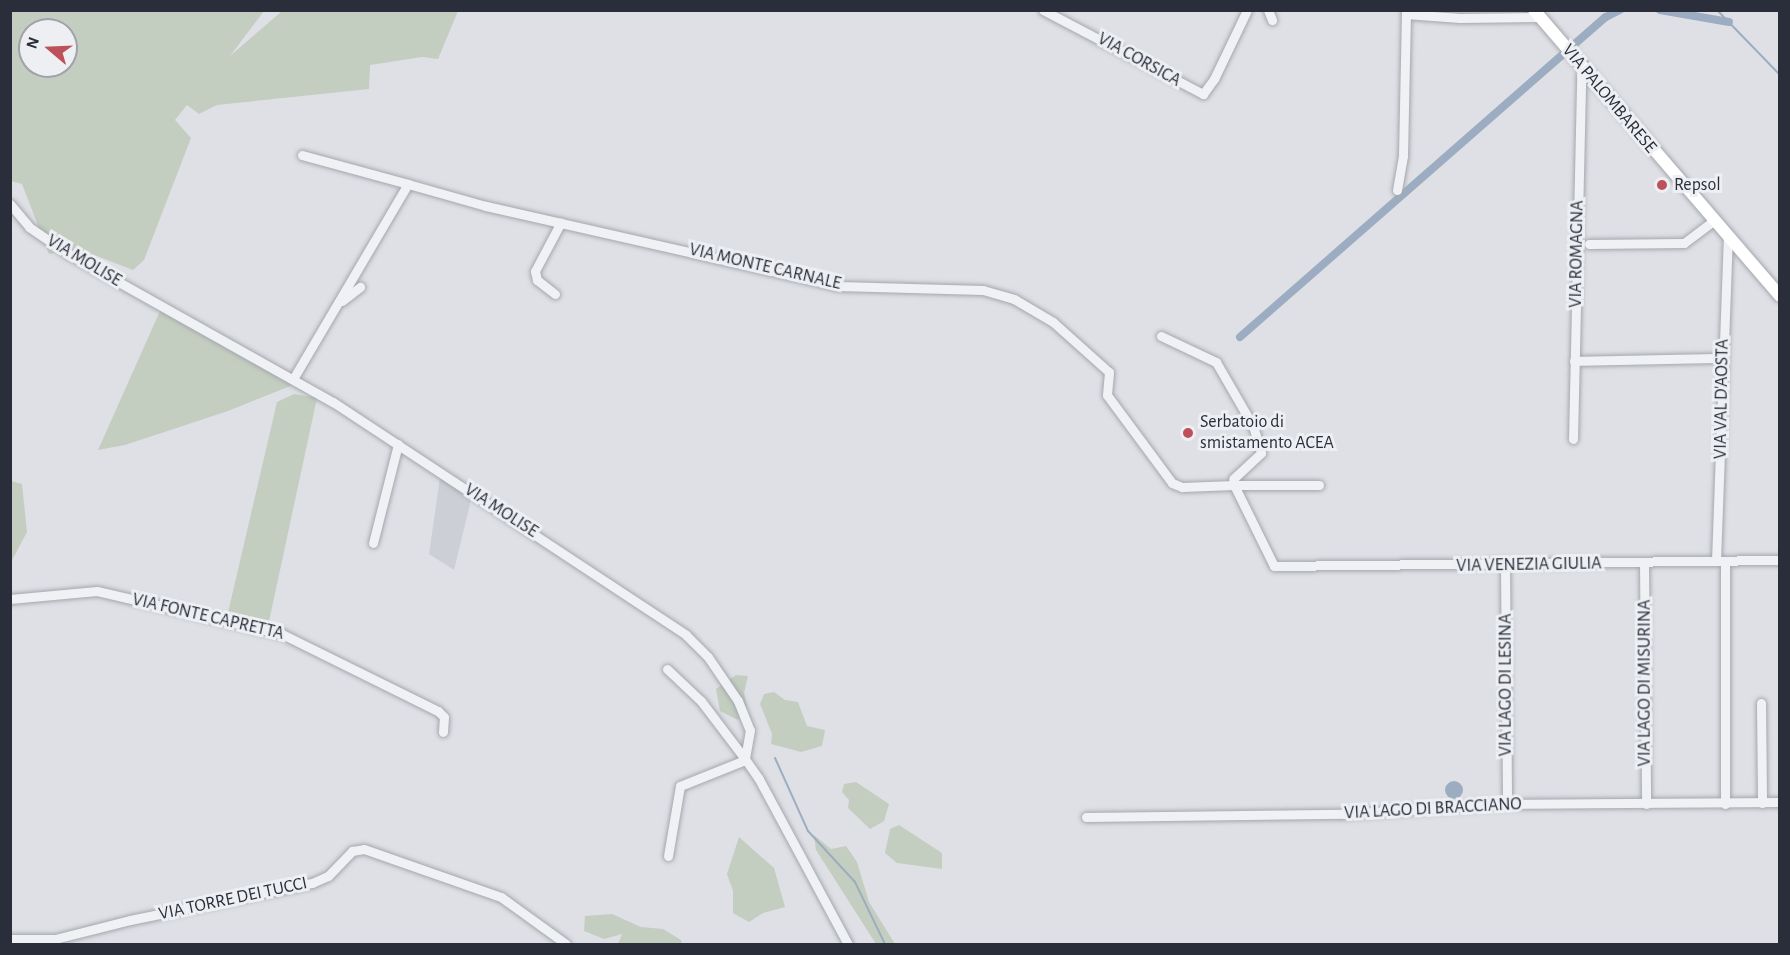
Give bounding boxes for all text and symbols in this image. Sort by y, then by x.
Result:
north arrow [18,18,78,78]
street label: VIA CORSICA [1094,28,1184,92]
text: N [23,35,42,51]
street label: VIA PALOMBARESE [1557,40,1661,158]
place label: Repsol [1674,174,1721,196]
marker: Repsol [1655,178,1669,192]
street label: VIA ROMAGNA [1565,200,1589,308]
street label: VIA MOLISE [43,230,125,292]
street label: VIA MONTE CARNALE [687,239,843,295]
street label: VIA VAL D'AOSTA [1710,339,1734,459]
place label: Serbatoio di smistamento ACEA [1200,412,1334,454]
marker: Serbatoio di smistamento ACEA [1181,426,1195,440]
street label: VIA MOLISE [460,479,542,543]
street label: VIA VENEZIA GIULIA [1456,553,1602,577]
street label: VIA FONTE CAPRETTA [130,589,286,645]
street label: VIA LAGO DI MISURINA [1634,600,1656,766]
street label: VIA LAGO DI LESINA [1495,614,1517,756]
street label: VIA LAGO DI BRACCIANO [1344,794,1522,824]
street label: VIA TORRE DEI TUCCI [157,873,309,925]

